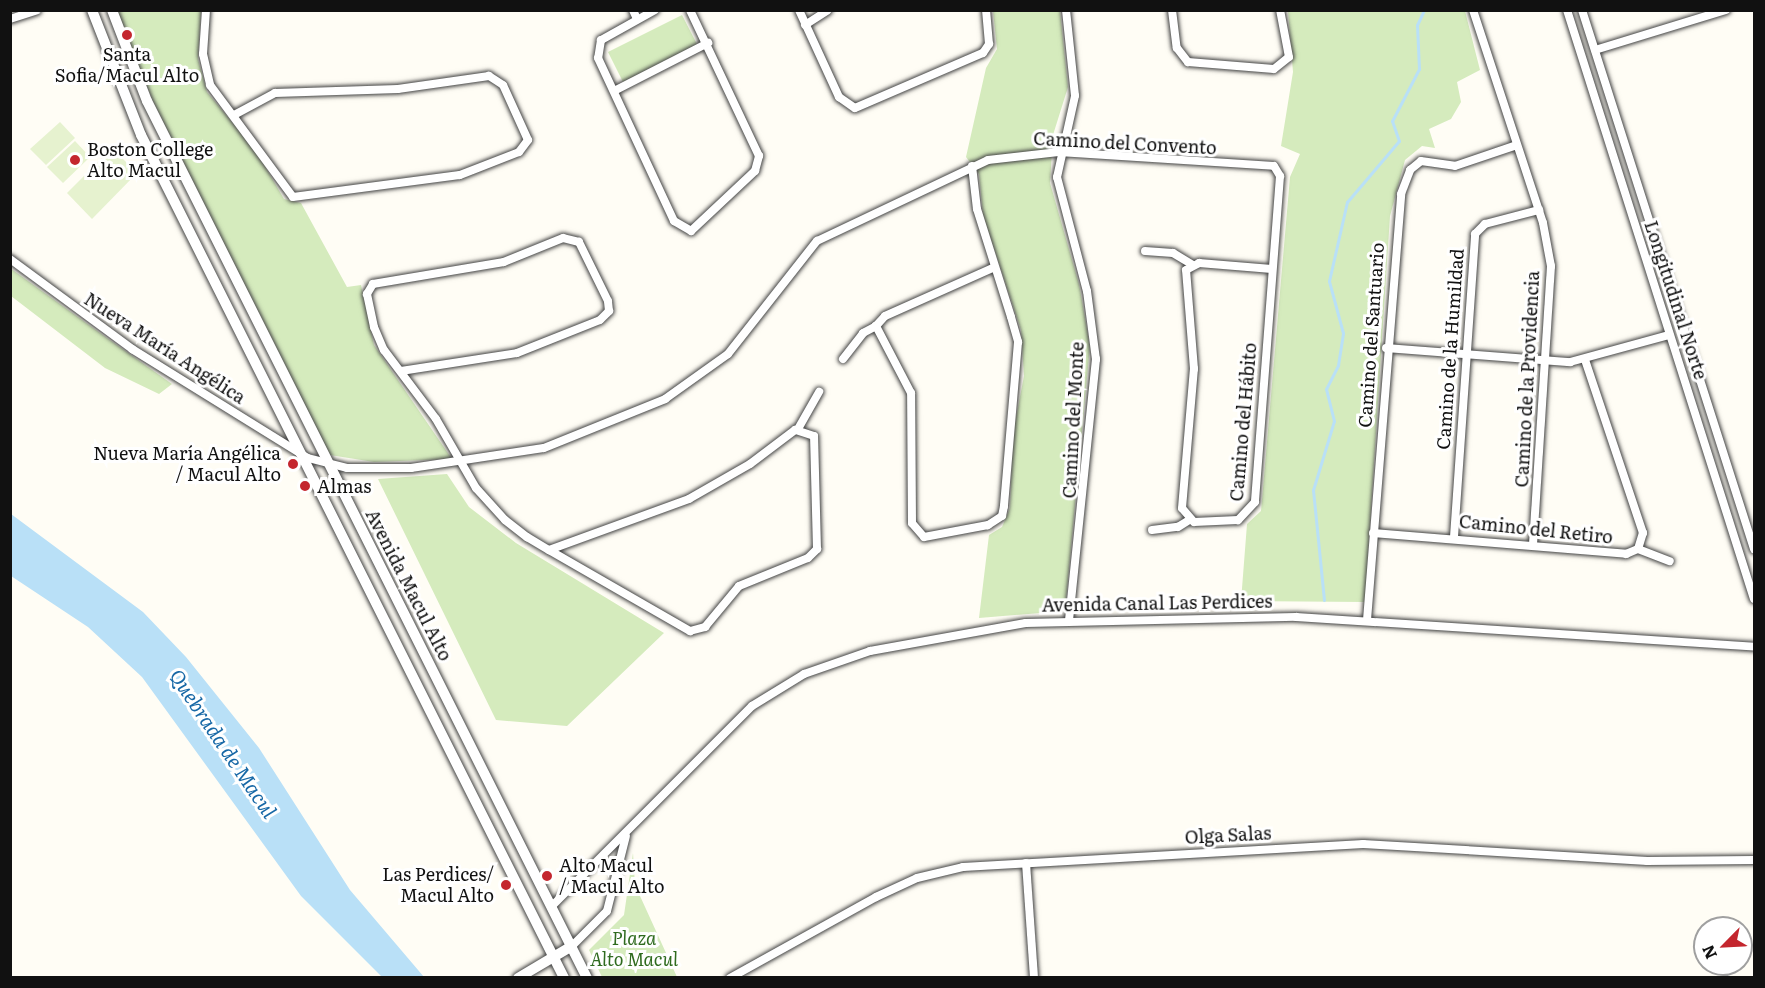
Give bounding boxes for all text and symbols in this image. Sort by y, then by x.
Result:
marker: Santa Sofia/Macul Alto [120,28,134,42]
place label: Santa Sofia/Macul Alto [55,44,199,86]
street label: Camino del Convento [1033,127,1217,159]
place label: Boston College Alto Macul [87,139,213,182]
marker: Boston College Alto Macul [68,153,82,167]
street label: Longitudinal Norte [1640,218,1712,382]
street label: Camino del Santuario [1354,242,1388,428]
street label: Camino de la Humildad [1432,248,1468,450]
street label: Camino de la Providencia [1511,270,1543,488]
street label: Nueva María Angélica [80,288,250,408]
street label: Camino del Monte [1058,341,1088,499]
street label: Camino del Hábito [1225,342,1261,502]
place label: Nueva María Angélica / Macul Alto [93,443,281,486]
marker: Nueva María Angélica / Macul Alto [286,457,300,471]
place label: Almas [317,475,371,497]
marker: Almas [298,479,312,493]
street label: Avenida Macul Alto [361,506,457,664]
street label: Camino del Retiro [1458,510,1614,548]
street label: Avenida Canal Las Perdices [1042,590,1272,616]
water label: Quebrada de Macul [165,664,283,822]
street label: Olga Salas [1184,822,1272,848]
place label: Alto Macul / Macul Alto [559,855,664,898]
place label: Las Perdices/ Macul Alto [382,864,494,906]
marker: Alto Macul / Macul Alto [540,869,554,883]
marker: Las Perdices/ Macul Alto [499,878,513,892]
north arrow [1693,916,1753,976]
park label: Plaza Alto Macul [590,928,678,970]
text: N [1695,941,1722,964]

